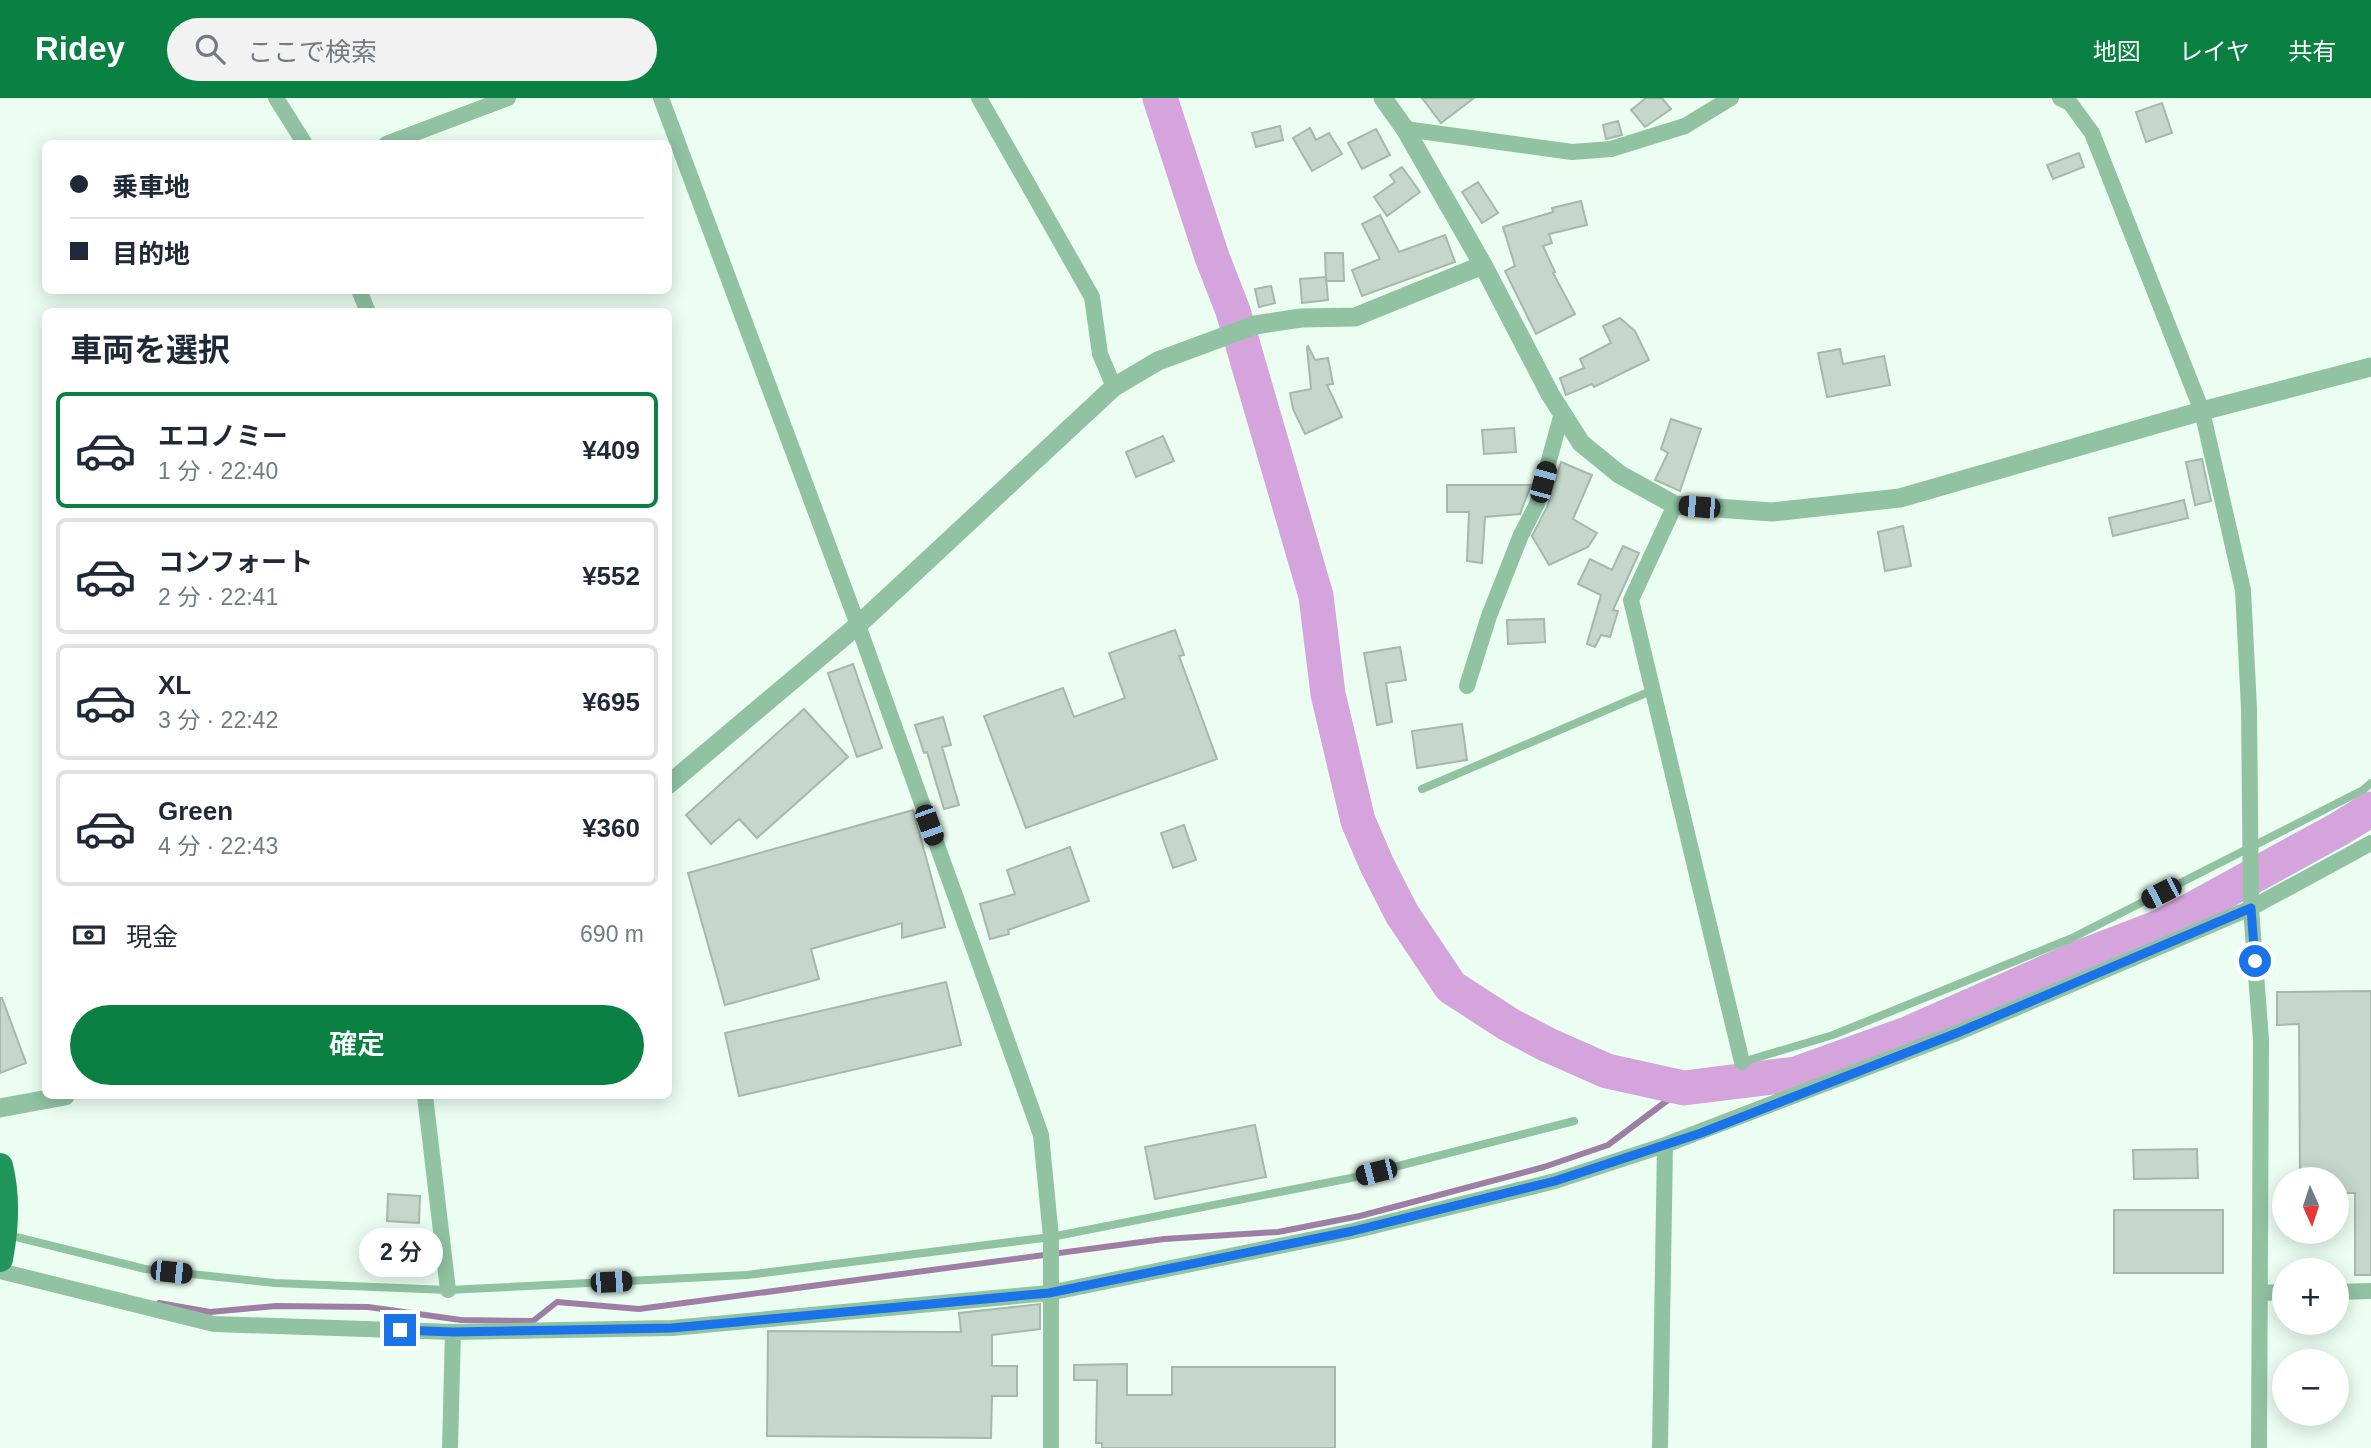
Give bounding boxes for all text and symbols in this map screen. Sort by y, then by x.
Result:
search box [167,18,657,81]
text: Ridey [35,30,125,67]
icon: search [191,30,229,68]
text: ここで検索 [247,37,377,67]
text: 地図 [2093,38,2141,65]
text: レイヤ [2179,38,2250,65]
text: 共有 [2288,38,2336,65]
text: 乗車地 [112,172,190,202]
text: 目的地 [112,239,190,269]
text: 車両を選択 [70,332,230,368]
icon: car [74,419,137,482]
text: エコノミー [158,421,288,451]
text: ¥409 [582,435,640,465]
text: 1 分 · 22:40 [158,458,278,484]
car [1528,459,1559,505]
car [1678,495,1721,519]
icon: car [74,545,137,608]
text: コンフォート [158,547,313,577]
text: ¥552 [582,561,640,591]
text: 2 分 · 22:41 [158,584,278,610]
text: XL [158,670,191,700]
icon: car [74,671,137,734]
text: ¥695 [582,687,640,717]
text: 3 分 · 22:42 [158,707,278,733]
text: Green [158,796,233,826]
icon: car [74,797,137,860]
car [912,802,947,848]
text: ¥360 [582,813,640,843]
text: 4 分 · 22:43 [158,833,278,859]
car [2138,874,2185,912]
icon: cash [70,916,108,954]
text: 690 m [580,921,644,947]
text: 現金 [126,922,178,952]
route start [2239,945,2271,977]
button: 確定 [70,1005,644,1085]
car [1354,1157,1399,1187]
north arrow [2272,1167,2348,1244]
map controls [2272,1167,2349,1426]
callout: 2 分 [358,1228,442,1278]
text: 2 分 [380,1239,422,1265]
button: + [2272,1258,2349,1335]
car [150,1259,193,1285]
car [590,1270,633,1294]
route end [384,1314,416,1346]
button: − [2272,1349,2349,1426]

